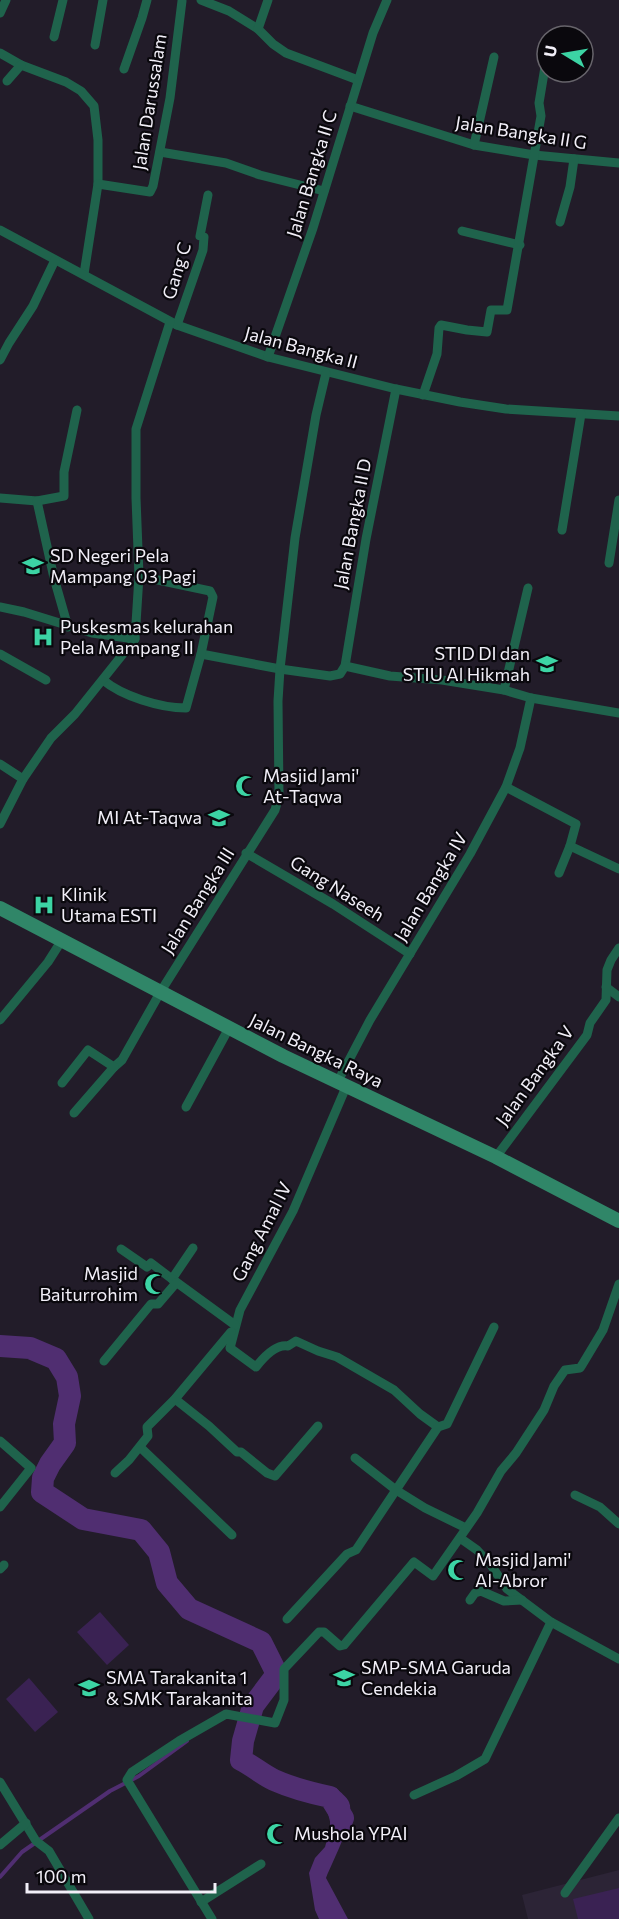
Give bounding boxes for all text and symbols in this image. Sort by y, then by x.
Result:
north arrow [535,24,595,84]
street label: Jalan Darussalam [127,32,171,172]
text: U [539,44,560,59]
street label: Jalan Bangka II C [281,107,341,240]
street label: Jalan Bangka II G [454,111,588,153]
street label: Gang C [157,240,195,302]
street label: Jalan Bangka II [242,321,360,373]
street label: Jalan Bangka II D [329,456,375,591]
place label: SD Negeri Pela Mampang 03 Pagi [50,544,196,587]
school or university icon: SD Negeri Pela Mampang 03 Pagi [21,554,45,578]
place label: Puskesmas kelurahan Pela Mampang II [60,615,233,658]
hospital icon: Puskesmas kelurahan Pela Mampang II [31,625,55,649]
place label: STID DI dan STIU Al Hikmah [403,642,530,685]
school or university icon: STID DI dan STIU Al Hikmah [535,652,559,676]
place label: Masjid Jami' At-Taqwa [263,764,359,807]
mosque icon: Masjid Jami' At-Taqwa [234,774,258,798]
place label: MI At-Taqwa [97,806,202,828]
school or university icon: MI At-Taqwa [207,806,231,830]
street label: Jalan Bangka IV [389,828,471,945]
street label: Jalan Bangka III [156,843,239,958]
street label: Gang Naseeh [286,851,389,926]
place label: Klinik Utama ESTI [61,883,157,926]
hospital icon: Klinik Utama ESTI [32,893,56,917]
street label: Jalan Bangka Raya [246,1008,387,1092]
street label: Jalan Bangka V [490,1021,578,1130]
street label: Gang Amal IV [227,1178,296,1285]
place label: Masjid Baiturrohim [39,1262,138,1305]
mosque icon: Masjid Baiturrohim [143,1272,167,1296]
place label: Masjid Jami' Al-Abror [475,1548,571,1591]
mosque icon: Masjid Jami' Al-Abror [446,1558,470,1582]
place label: SMP-SMA Garuda Cendekia [361,1656,511,1699]
place label: SMA Tarakanita 1 & SMK Tarakanita [106,1666,253,1709]
school or university icon: SMP-SMA Garuda Cendekia [332,1666,356,1690]
school or university icon: SMA Tarakanita 1 & SMK Tarakanita [77,1676,101,1700]
mosque icon: Mushola YPAI [265,1822,289,1846]
place label: Mushola YPAI [294,1822,407,1844]
scale bar [27,1856,214,1894]
text: 100 m [36,1865,86,1887]

